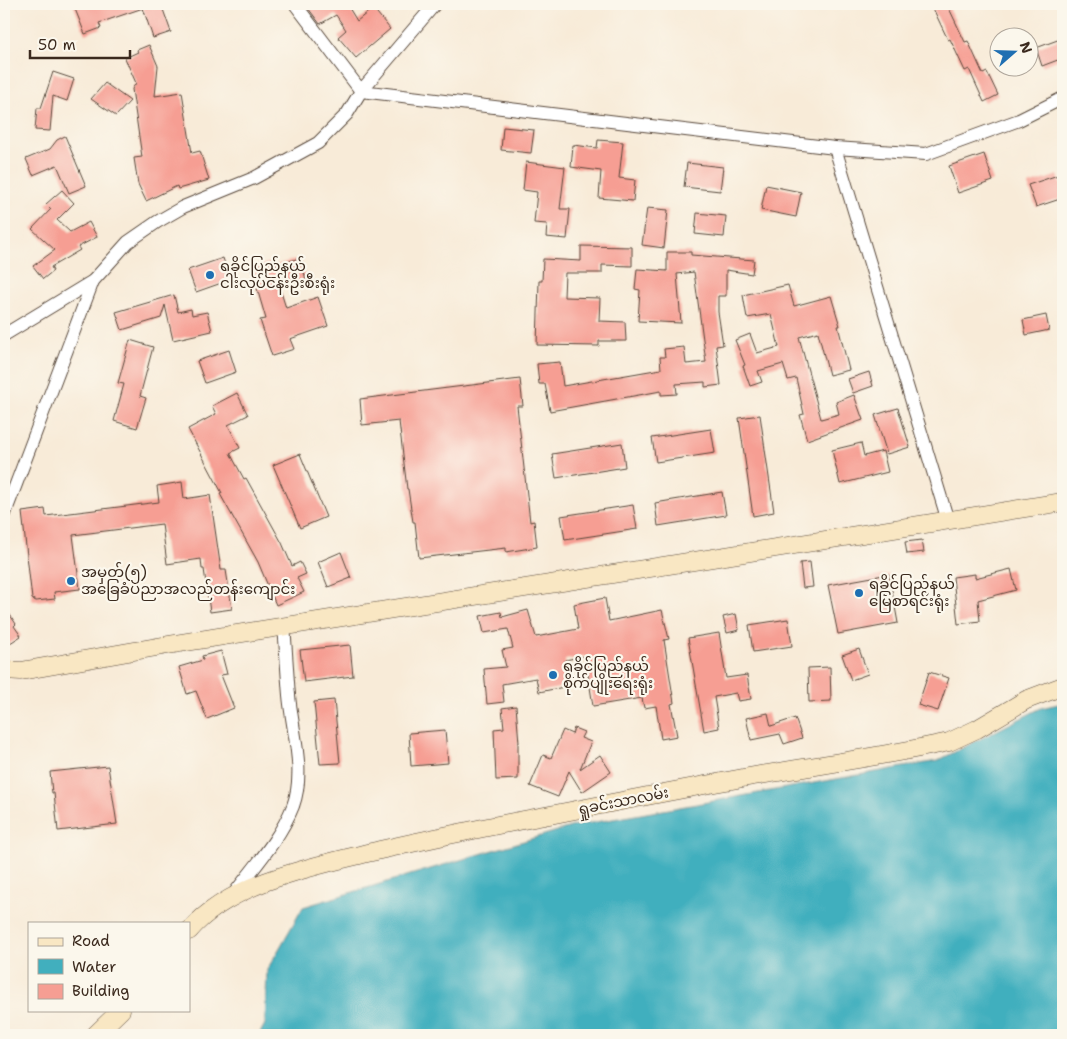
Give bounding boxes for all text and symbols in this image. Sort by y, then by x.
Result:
scale bar [30,28,130,60]
north arrow [990,28,1040,78]
text: 50 m [38,35,76,55]
text: N [1016,39,1037,56]
place label: ရခိုင်ပြည်နယ် ငါးလုပ်ငန်းဦးစီးရုံး [220,256,335,295]
marker: ရခိုင်ပြည်နယ် ငါးလုပ်ငန်းဦးစီးရုံး [204,269,216,281]
place label: အမှတ်(၅) အခြေခံပညာအလည်တန်းကျောင်း [81,562,296,601]
place label: ရခိုင်ပြည်နယ် မြေစာရင်းရုံး [869,574,955,613]
marker: အမှတ်(၅) အခြေခံပညာအလည်တန်းကျောင်း [65,575,77,587]
marker: ရခိုင်ပြည်နယ် မြေစာရင်းရုံး [853,587,865,599]
place label: ရခိုင်ပြည်နယ် စိုက်ပျိုးရေးရုံး [563,656,653,695]
marker: ရခိုင်ပြည်နယ် စိုက်ပျိုးရေးရုံး [547,669,559,681]
street label: ရှုခင်းသာလမ်း [576,782,671,822]
legend [28,922,190,1012]
text: Road [72,931,110,951]
text: Water [72,957,116,977]
text: Building [72,981,129,1001]

